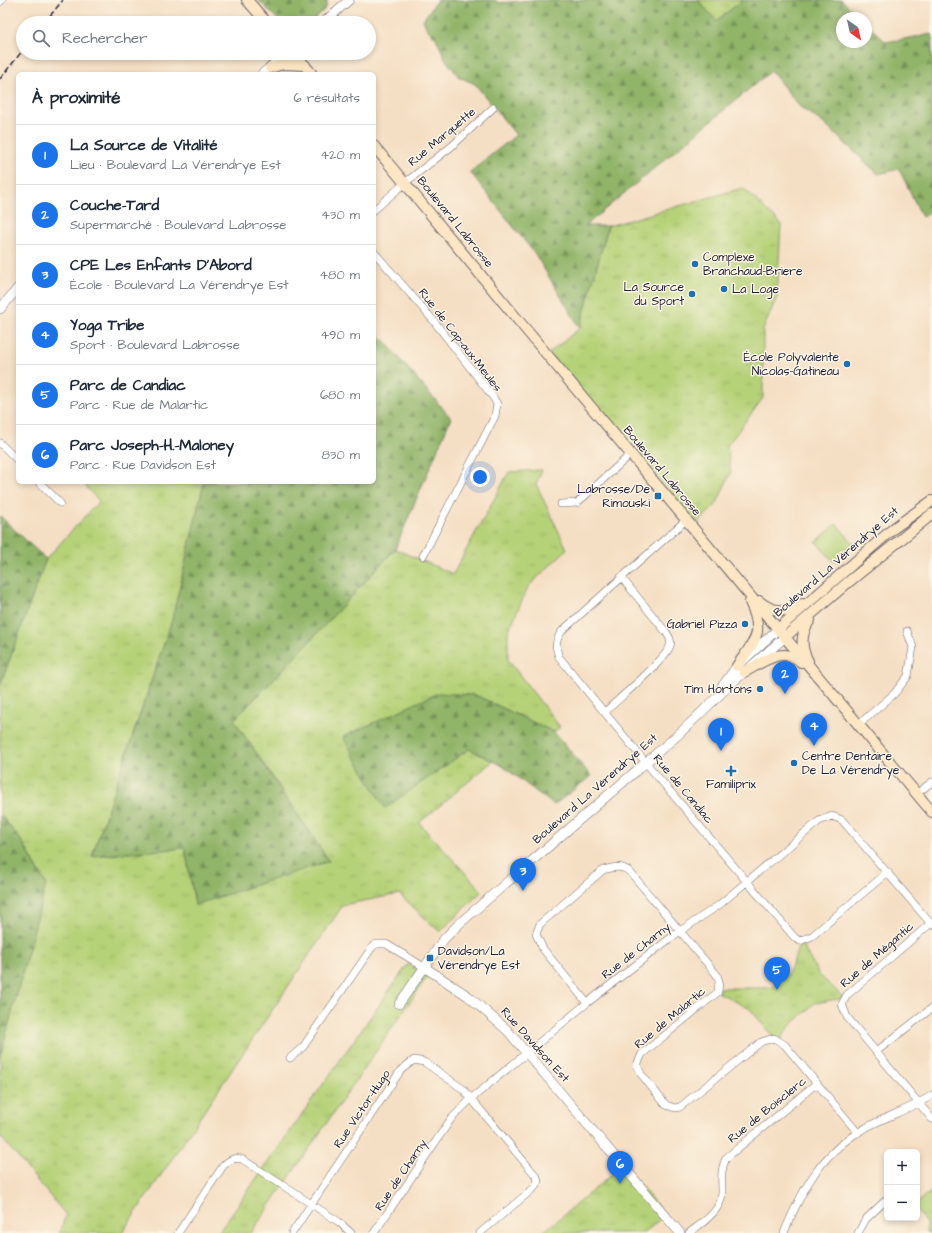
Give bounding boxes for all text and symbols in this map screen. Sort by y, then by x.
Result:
north arrow [836,12,872,48]
search box [16,16,376,60]
icon: search [30,27,52,49]
text: Rechercher [62,28,147,49]
text: À proximité [32,86,121,110]
text: 6 résultats [294,89,360,107]
street label: Rue Marquette [405,103,480,170]
text: La Source de Vitalité [70,135,218,156]
text: 1 [44,146,46,164]
text: 420 m [320,146,360,164]
text: Lieu · Boulevard La Vérendrye Est [70,156,281,174]
street label: Boulevard Labrosse [413,173,497,272]
text: Couche-Tard [70,195,159,216]
text: 2 [41,206,49,224]
text: 430 m [321,206,360,224]
text: Supermarché · Boulevard Labrosse [70,216,286,234]
place label: Complexe Branchaud-Briere [703,249,803,280]
text: CPE Les Enfants D'Abord [70,255,252,276]
marker: Complexe Branchaud-Briere [690,259,700,269]
text: 3 [42,266,48,284]
text: 480 m [319,266,360,284]
text: École · Boulevard La Vérendrye Est [70,276,289,294]
place label: La Source du Sport [624,279,685,310]
place label: La Loge [732,281,779,299]
marker: La Loge [719,284,729,294]
street label: Rue de Cap-aux-Meules [414,285,506,395]
marker: La Source du Sport [687,289,697,299]
text: Yoga Tribe [70,315,144,336]
text: 4 [41,326,49,344]
text: 490 m [320,326,360,344]
text: Sport · Boulevard Labrosse [70,336,240,354]
place label: École Polyvalente Nicolas-Gatineau [743,349,840,380]
marker: École Polyvalente Nicolas-Gatineau [842,359,852,369]
text: Parc de Candiac [70,375,186,396]
text: 5 [40,386,50,404]
text: 680 m [320,386,360,404]
text: Parc · Rue de Malartic [70,396,208,414]
street label: Boulevard Labrosse [619,422,705,520]
text: Parc Joseph-H.-Maloney [70,435,234,456]
text: 6 [41,446,49,464]
text: 830 m [321,446,360,464]
text: Parc · Rue Davidson Est [70,456,216,474]
your location [470,467,490,487]
place label: Labrosse/De Rimouski [577,481,651,512]
marker: Labrosse/De Rimouski [653,491,663,501]
street label: Boulevard La Vérendrye Est [770,503,903,622]
place label: Gabriel Pizza [667,616,737,633]
marker: Gabriel Pizza [740,619,750,629]
pin: 2 [772,661,798,694]
place label: Tim Hortons [684,681,752,698]
marker: Tim Hortons [755,684,765,694]
pin: 4 [801,713,827,746]
pin: 1 [708,718,734,751]
street label: Boulevard La Vérendrye Est [529,730,662,849]
place label: Centre Dentaire De La Vérendrye [802,748,900,780]
street label: Rue de Candiac [649,751,717,828]
marker: Centre Dentaire De La Vérendrye [789,758,799,768]
marker: Familiprix [726,766,736,776]
place label: Familiprix [706,776,756,793]
pin: 3 [510,858,536,891]
street label: Rue de Charny [598,918,675,984]
street label: Rue de Mégantic [837,918,918,992]
place label: Davidson/La Vérendrye Est [438,943,520,975]
marker: Davidson/La Vérendrye Est [425,953,435,963]
pin: 5 [764,957,790,990]
street label: Rue de Malartic [631,983,710,1053]
street label: Rue Davidson Est [497,1004,573,1086]
street label: Rue Victor-Hugo [329,1066,395,1152]
street label: Rue de Boisclerc [724,1073,810,1147]
street label: Rue de Charny [371,1135,432,1215]
map controls [884,1149,920,1221]
button: + [884,1149,920,1185]
pin: 6 [607,1151,633,1184]
button: − [884,1185,920,1221]

